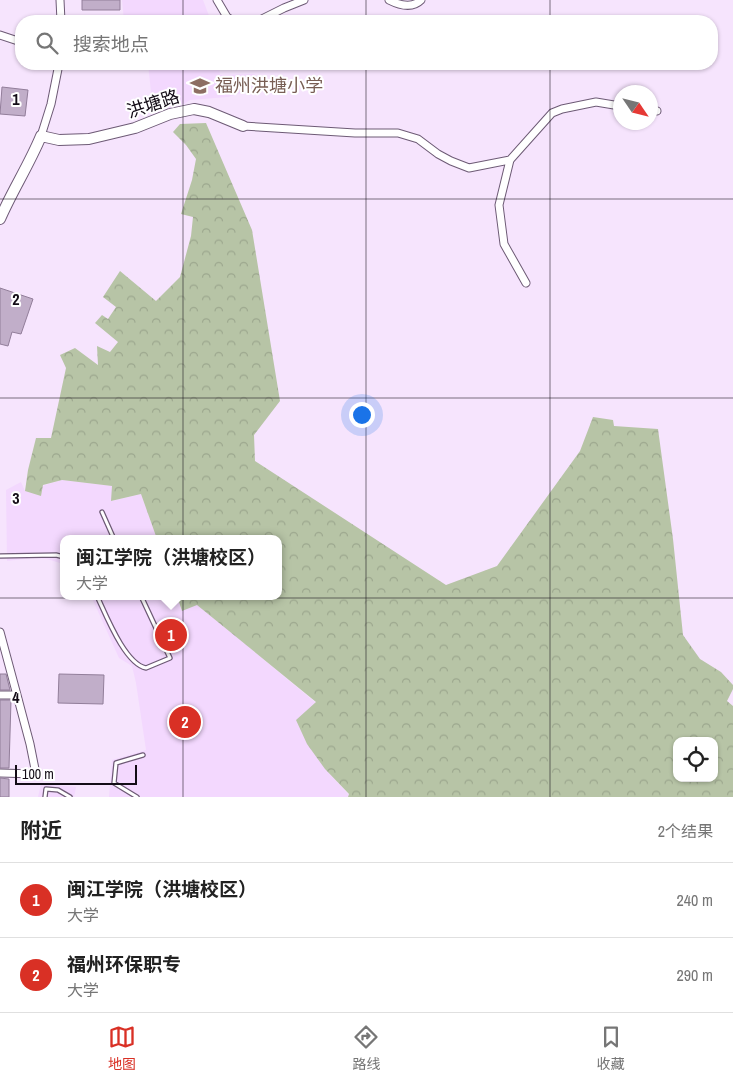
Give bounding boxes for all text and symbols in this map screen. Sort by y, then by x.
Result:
search box [15,15,718,70]
icon: search [33,29,61,57]
text: 搜索地点 [73,31,149,57]
place label: 福州洪塘小学 [215,73,323,98]
school or university icon: 福州洪塘小学 [189,75,211,97]
street label: 洪塘路 [123,83,182,124]
north arrow [613,85,658,130]
text: 1 [12,88,20,110]
text: 2 [12,288,20,310]
your location [349,402,375,428]
text: 3 [12,487,20,509]
popup [60,535,282,600]
text: 闽江学院（洪塘校区） [76,544,266,570]
text: 大学 [76,572,108,594]
pin: 1 [155,616,187,654]
text: 4 [12,686,20,708]
pin: 2 [169,703,201,741]
map controls [673,737,718,782]
button: locate [673,737,718,782]
scale bar [15,762,138,785]
text: 100 m [22,765,54,783]
text: 附近 [20,816,62,845]
text: 2个结果 [658,820,713,842]
text: 闽江学院（洪塘校区） [67,876,257,902]
text: 1 [32,889,40,911]
text: 240 m [677,889,713,911]
text: 大学 [67,904,99,926]
text: 福州环保职专 [67,951,181,977]
text: 2 [32,964,40,986]
text: 290 m [677,964,713,986]
text: 大学 [67,979,99,1001]
tab: 地图 [108,1023,136,1073]
tab: 路线 [352,1023,380,1073]
tab: 收藏 [597,1023,625,1073]

